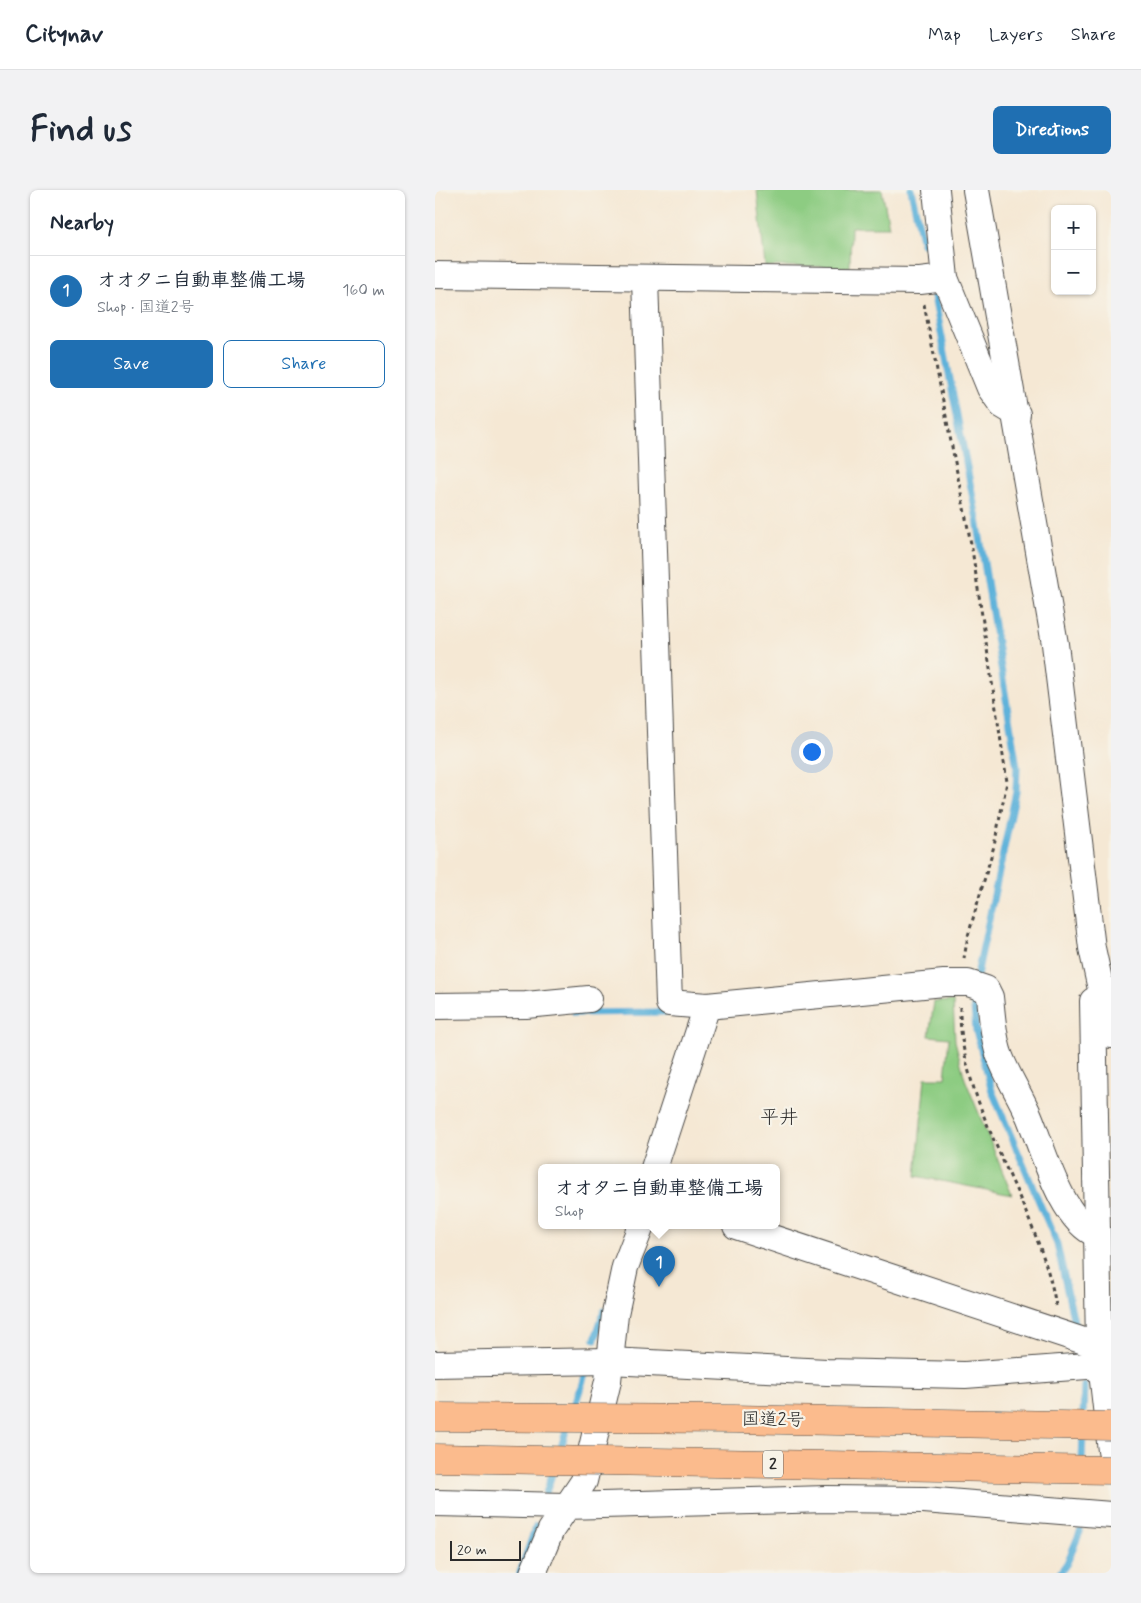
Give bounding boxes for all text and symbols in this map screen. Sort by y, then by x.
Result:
text: Citynav [25,19,103,50]
text: Map [928,23,961,47]
text: Layers [989,23,1043,47]
text: Share [1071,23,1116,47]
button: Directions [993,106,1111,154]
text: Find us [30,107,132,153]
map controls [1051,205,1096,295]
button: + [1051,205,1096,250]
text: Nearby [50,209,114,237]
button: − [1051,250,1096,295]
text: オオタニ自動車整備工場 [97,268,305,293]
text: 1 [62,280,70,301]
text: 160 m [342,280,385,301]
text: Shop · 国道2号 [97,297,195,318]
button: Save [50,340,213,388]
button: Share [223,340,385,388]
your location [799,739,825,765]
district label: 平井 [760,1105,798,1130]
popup [538,1164,780,1229]
text: オオタニ自動車整備工場 [555,1176,763,1201]
text: Shop [555,1201,584,1222]
pin: 1 [643,1246,675,1287]
street label: 国道2号 [741,1407,805,1433]
road number: 2 [763,1450,783,1478]
scale bar [450,1538,521,1561]
text: 20 m [457,1541,487,1559]

